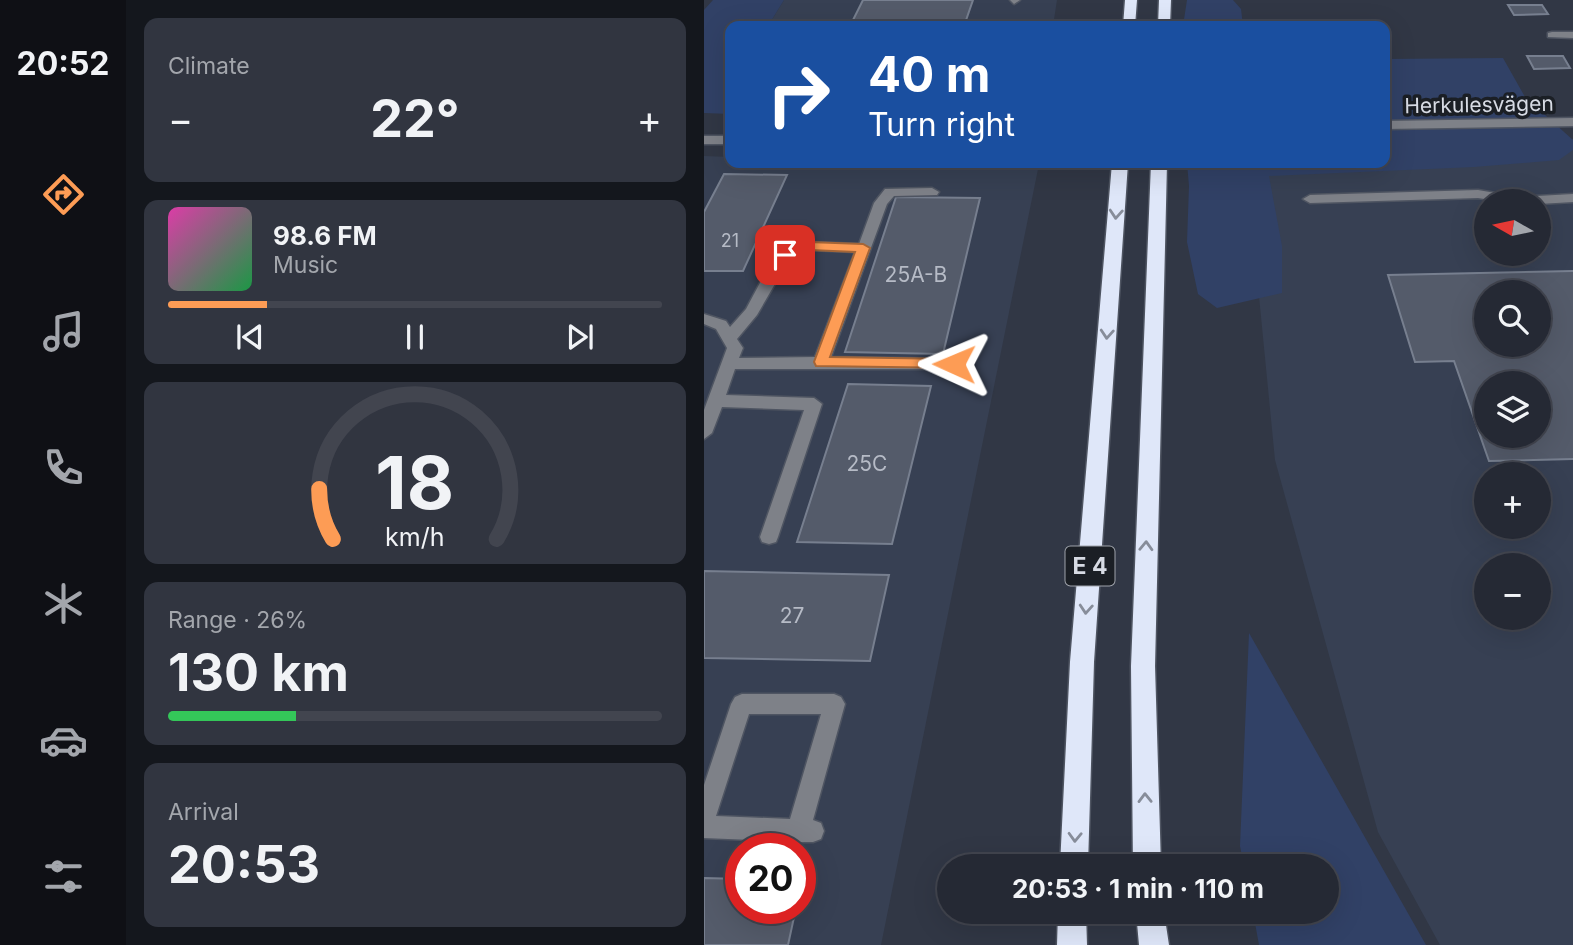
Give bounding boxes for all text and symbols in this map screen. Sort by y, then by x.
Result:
text: 20:52 [16,44,110,83]
text: 40 m [868,45,991,104]
icon: right [753,49,844,140]
text: Climate [168,52,250,80]
text: 22° [370,87,460,150]
street label: Herkulesvägen [1404,91,1554,118]
text: − [168,96,193,142]
text: + [637,96,662,142]
text: Turn right [868,105,1015,144]
icon: directions [39,170,88,219]
north arrow [1474,189,1551,266]
map controls [1474,189,1551,630]
one-way arrow [1109,209,1124,220]
text: 98.6 FM [273,220,377,251]
pin [755,225,815,285]
house number: 21 [721,230,739,251]
icon: arrive [766,236,804,274]
text: Music [273,251,338,279]
house number: 25A-B [885,262,947,287]
button: search [1474,280,1551,357]
icon: music [39,307,88,356]
icon: previous [231,318,269,356]
icon: pause [396,318,434,356]
icon: next [561,318,599,356]
position arrow [917,327,991,401]
one-way arrow [1100,328,1115,339]
button: layers [1474,371,1551,448]
text: 18 [376,438,454,527]
icon: phone [39,443,88,492]
house number: 25C [847,451,887,476]
button: + [1474,462,1551,539]
text: km/h [385,521,445,551]
one-way arrow [1138,540,1153,551]
road number: E 4 [1066,546,1114,586]
button: − [1474,553,1551,630]
icon: climate [39,579,88,628]
house number: 27 [780,603,804,628]
one-way arrow [1079,604,1094,615]
text: Range · 26% [168,606,307,634]
text: 130 km [168,641,349,704]
icon: car [39,716,88,765]
one-way arrow [1137,792,1153,803]
text: Arrival [168,798,239,826]
one-way arrow [1068,831,1083,842]
text: 20:53 [168,833,320,896]
speed limit sign: 20 [725,833,816,924]
icon: filters [39,852,88,901]
text: 20:53 · 1 min · 110 m [1012,873,1264,904]

